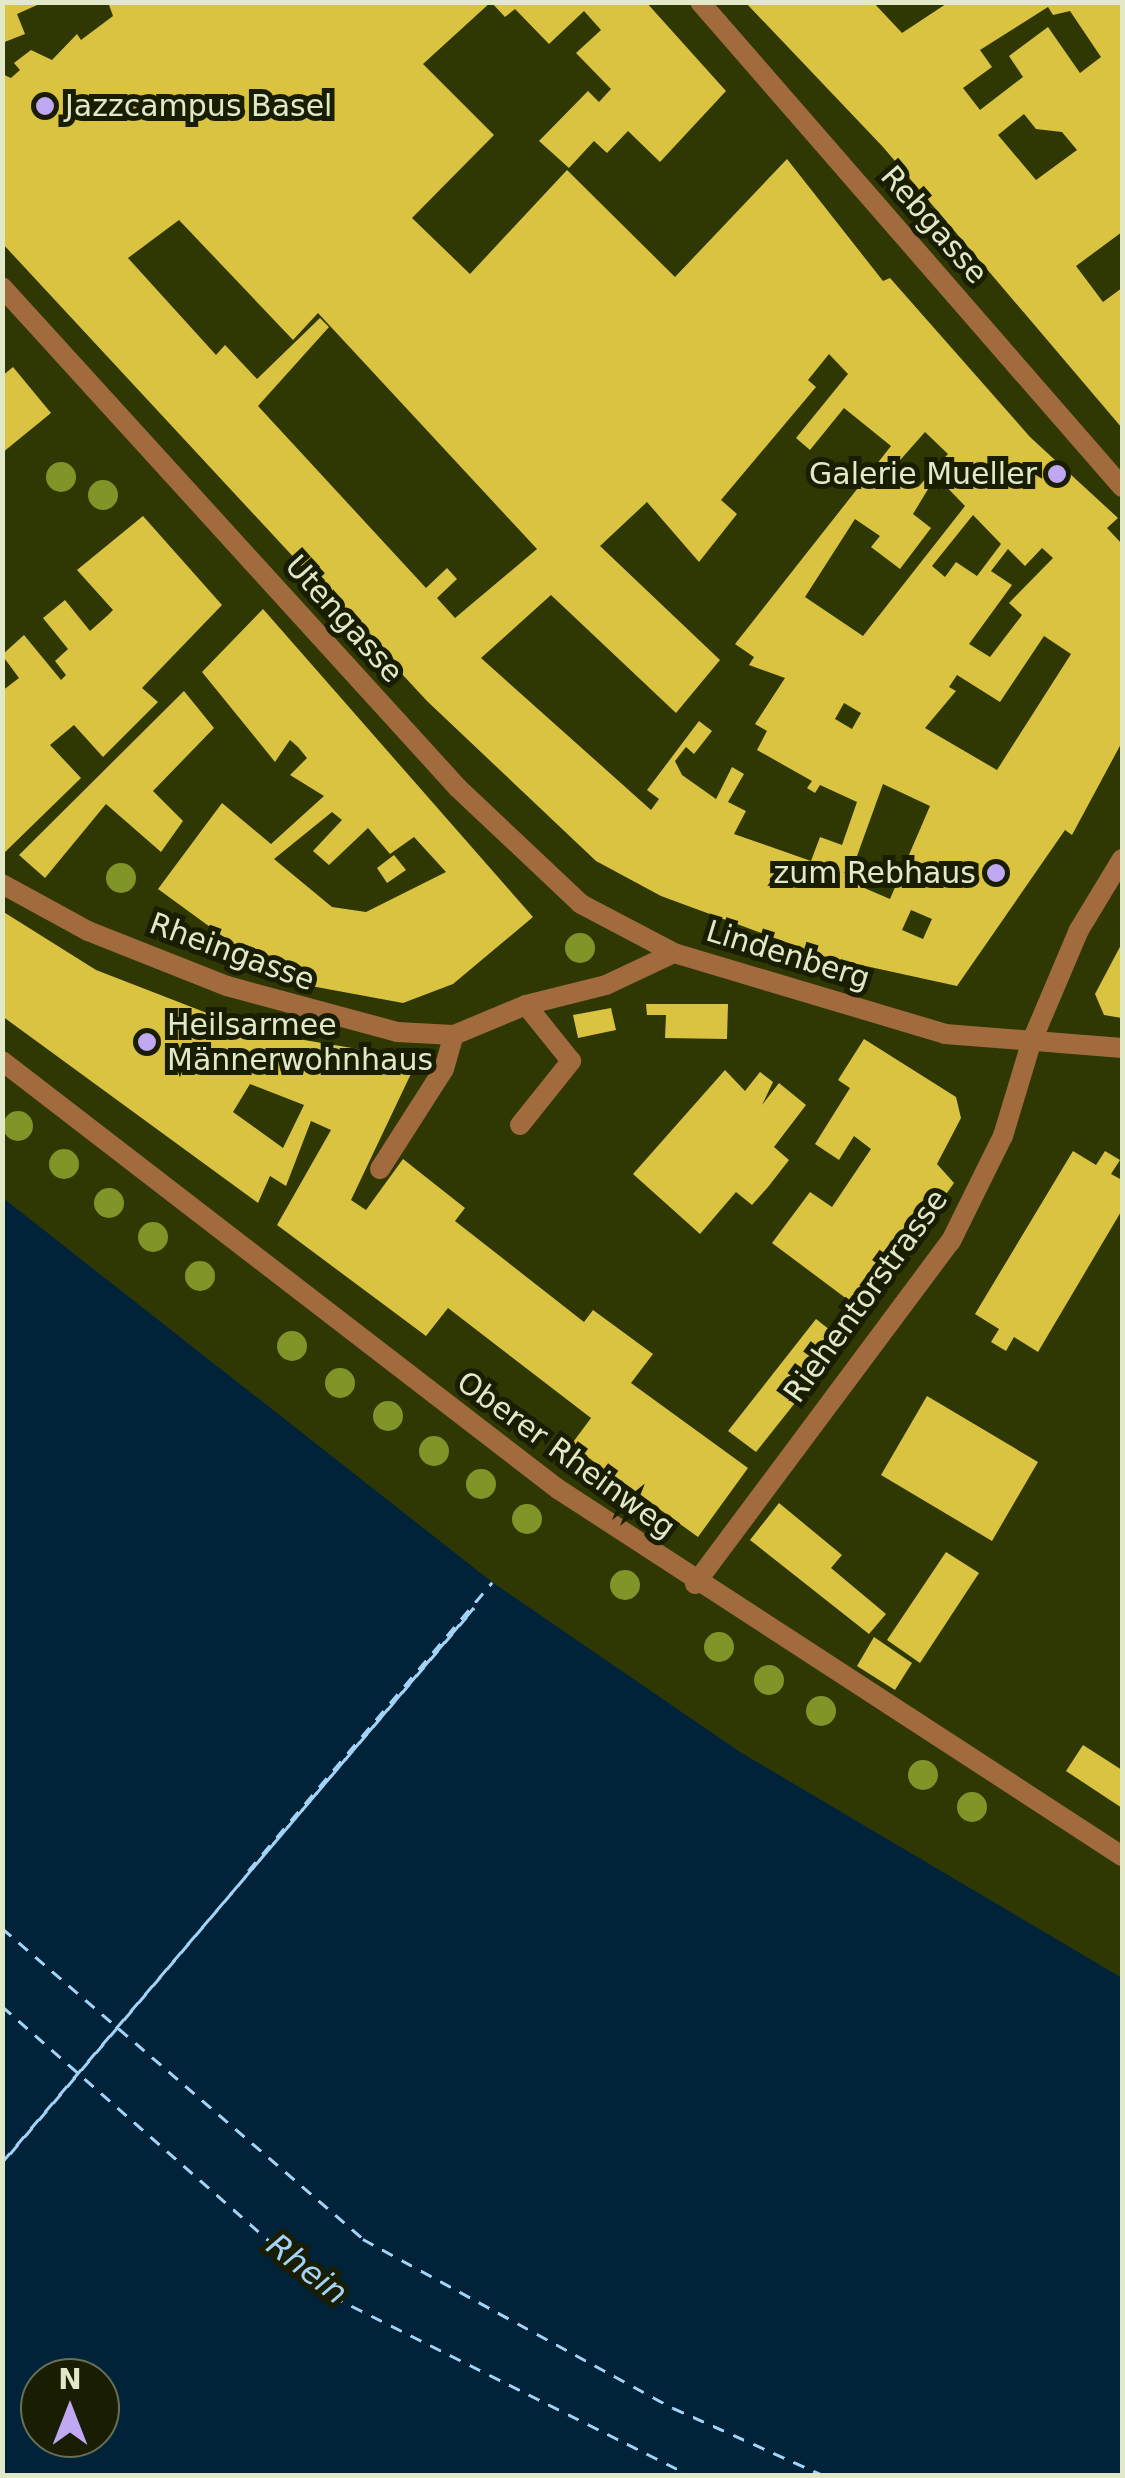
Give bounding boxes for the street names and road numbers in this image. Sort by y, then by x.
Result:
street label: Rebgasse [873,159,995,291]
street label: Utengasse [278,548,410,690]
street label: Rheingasse [145,906,319,998]
street label: Lindenberg [702,913,874,997]
street label: Riehentorstrasse [777,1183,955,1409]
street label: Oberer Rheinweg [450,1364,682,1546]

